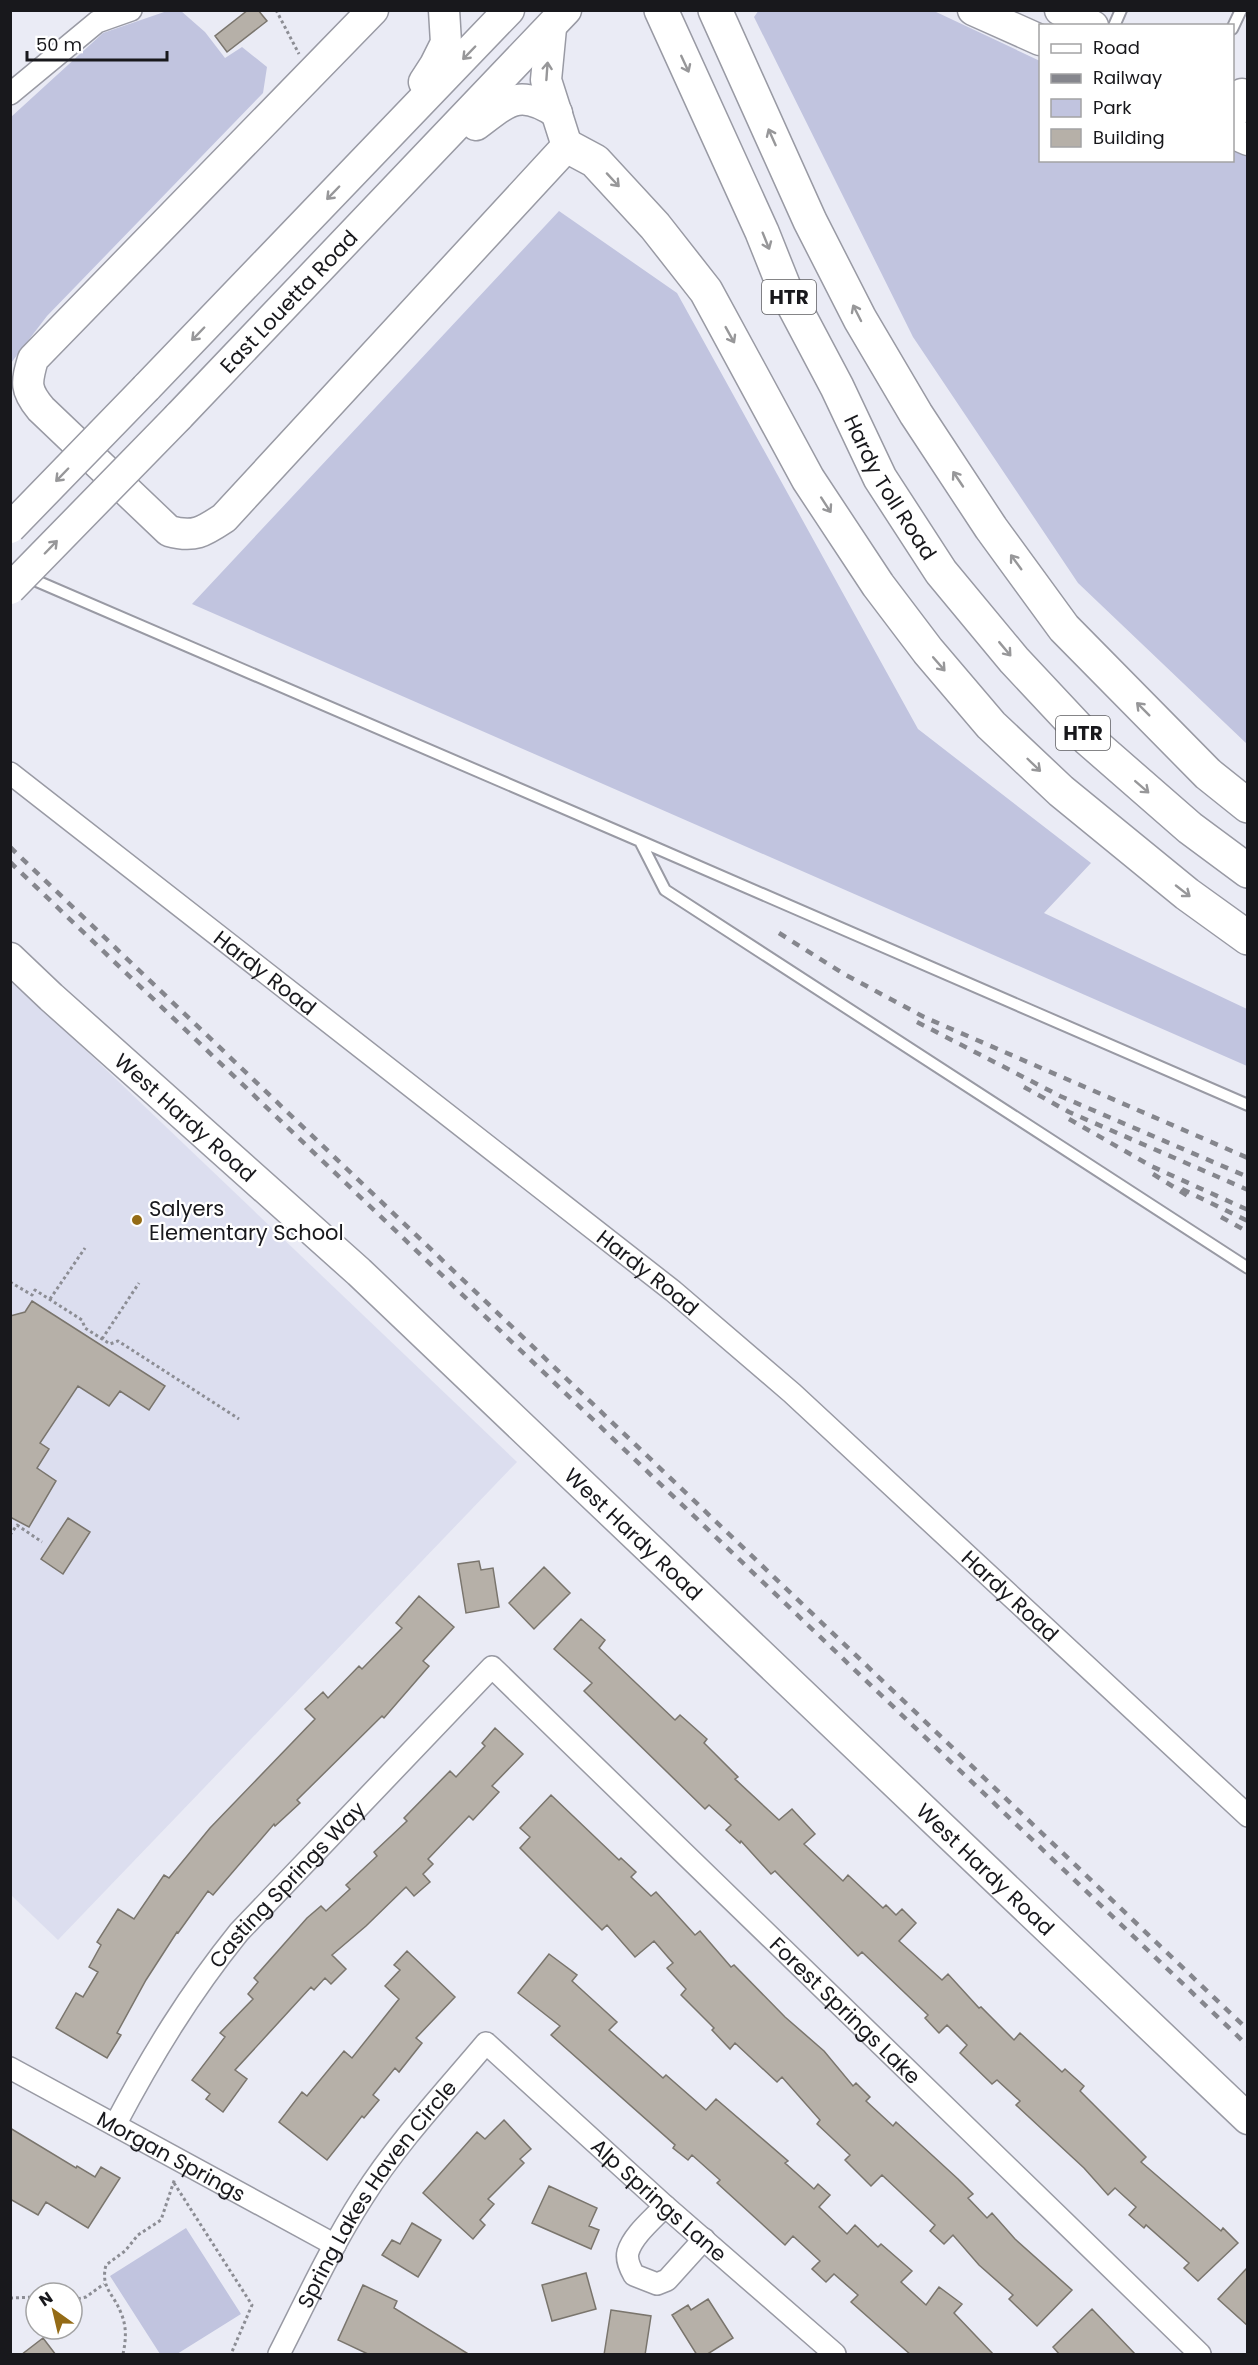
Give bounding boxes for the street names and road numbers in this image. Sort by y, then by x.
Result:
street label: East Louetta Road [213,223,364,379]
road number: HTR [762,280,816,314]
street label: Hardy Toll Road [838,410,944,565]
road number: HTR [1056,716,1110,750]
street label: Hardy Road [208,923,323,1022]
street label: West Hardy Road [109,1046,263,1188]
street label: Hardy Road [591,1222,705,1322]
street label: West Hardy Road [558,1461,709,1607]
street label: Hardy Road [956,1543,1065,1648]
street label: Casting Springs Way [202,1794,371,1974]
street label: West Hardy Road [910,1796,1061,1942]
street label: Forest Springs Lake [764,1930,928,2090]
street label: Spring Lakes Haven Circle [290,2074,463,2313]
street label: Morgan Springs [92,2104,251,2208]
street label: Alp Springs Lane [585,2131,733,2268]

